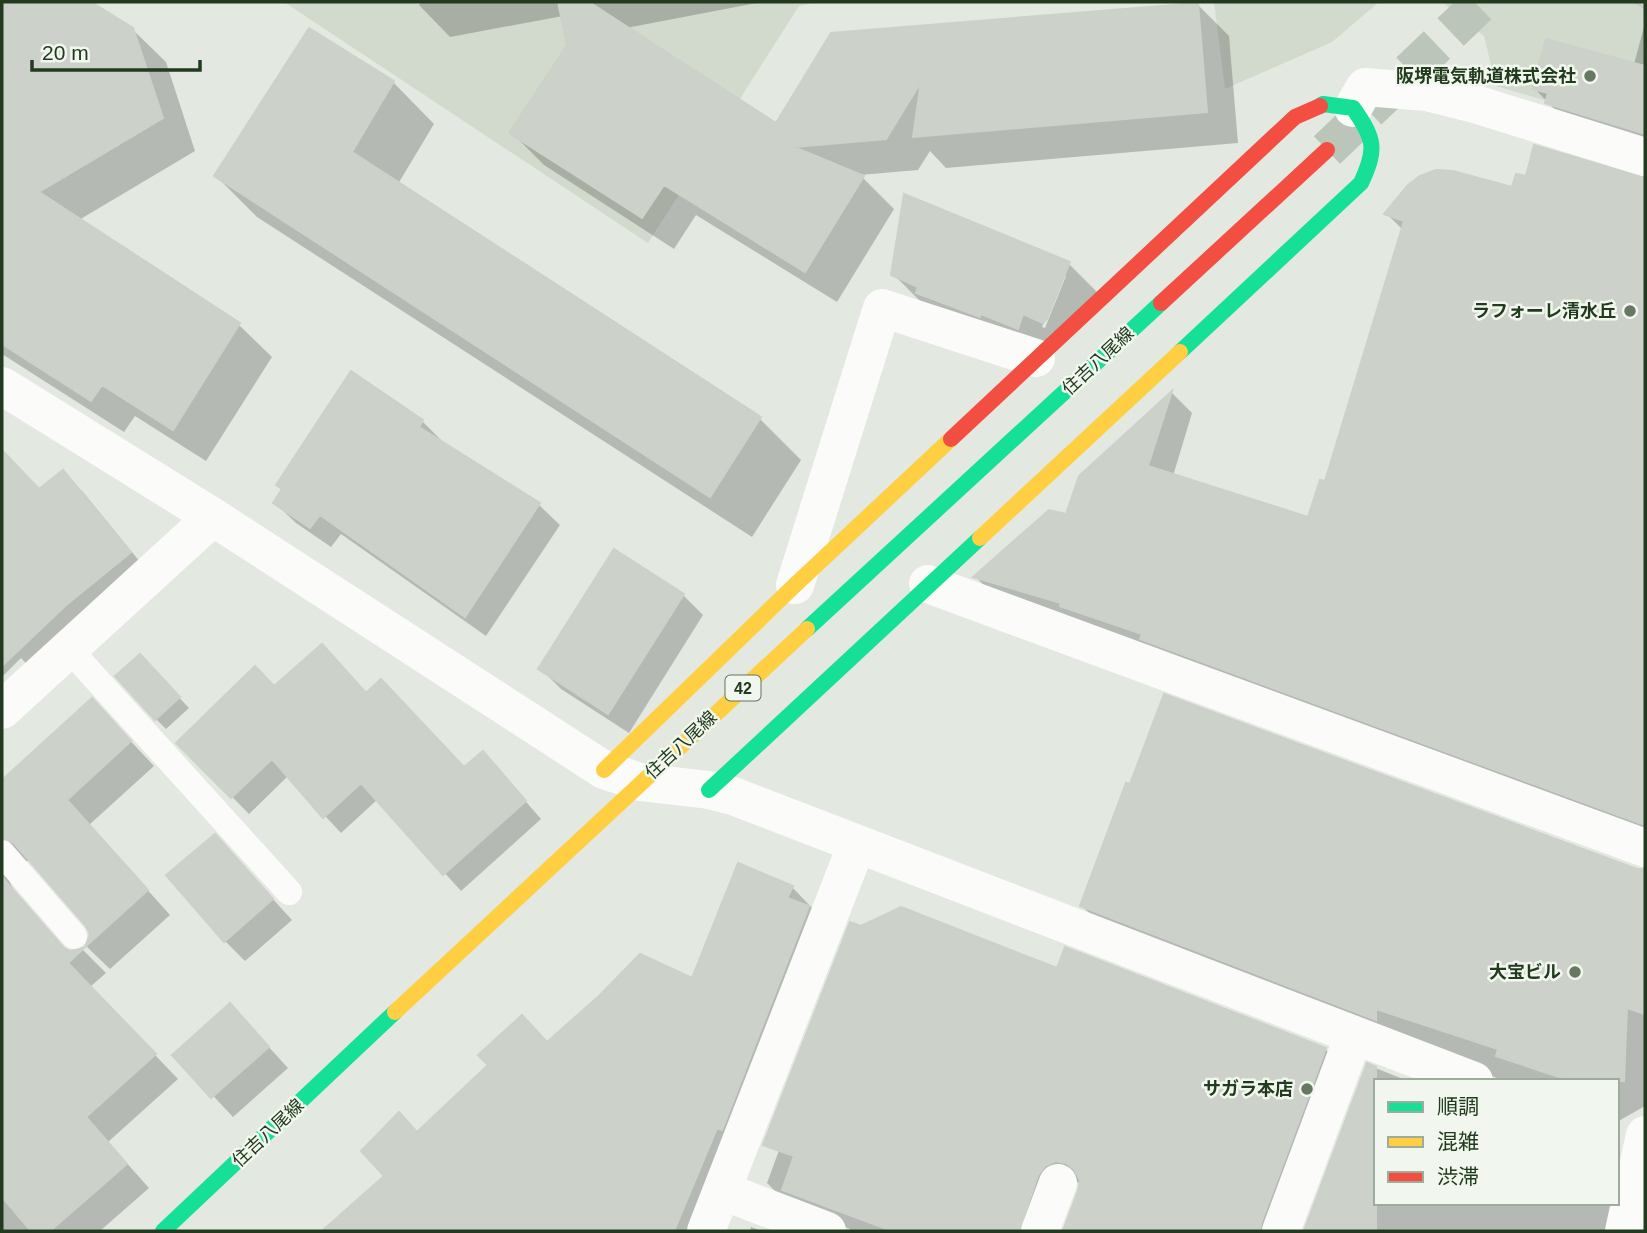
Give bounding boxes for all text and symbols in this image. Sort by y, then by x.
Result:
scale bar [32,28,200,72]
text: 20 m [42,41,89,64]
place label: 阪堺電気軌道株式会社 [1396,66,1576,86]
marker: 阪堺電気軌道株式会社 [1582,68,1598,84]
place label: ラフォーレ清水丘 [1472,301,1616,321]
marker: ラフォーレ清水丘 [1622,303,1638,319]
street label: 住吉八尾線 [1058,323,1138,399]
road number: 42 [726,676,760,701]
street label: 住吉八尾線 [641,707,721,783]
place label: 大宝ビル [1489,962,1561,982]
marker: 大宝ビル [1567,964,1583,980]
place label: サガラ本店 [1203,1079,1293,1099]
legend [1374,1079,1619,1205]
marker: サガラ本店 [1299,1081,1315,1097]
street label: 住吉八尾線 [228,1095,308,1171]
text: 順調 [1437,1095,1479,1118]
text: 混雑 [1437,1130,1479,1153]
text: 渋滞 [1437,1165,1479,1188]

